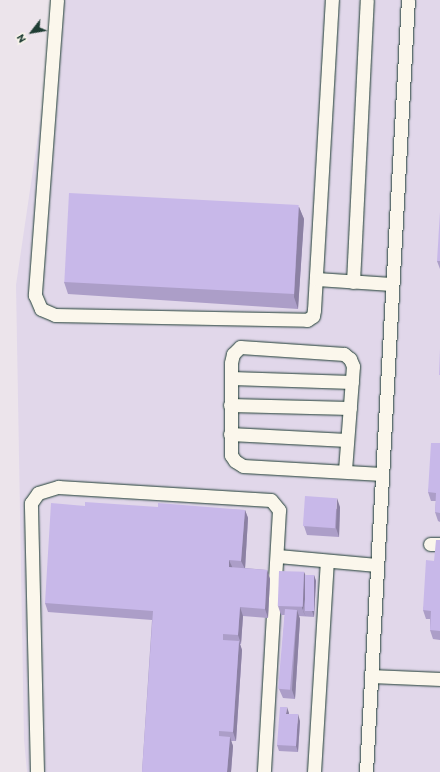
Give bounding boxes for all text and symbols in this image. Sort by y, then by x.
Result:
north arrow [12,12,52,52]
text: N [14,32,29,45]

